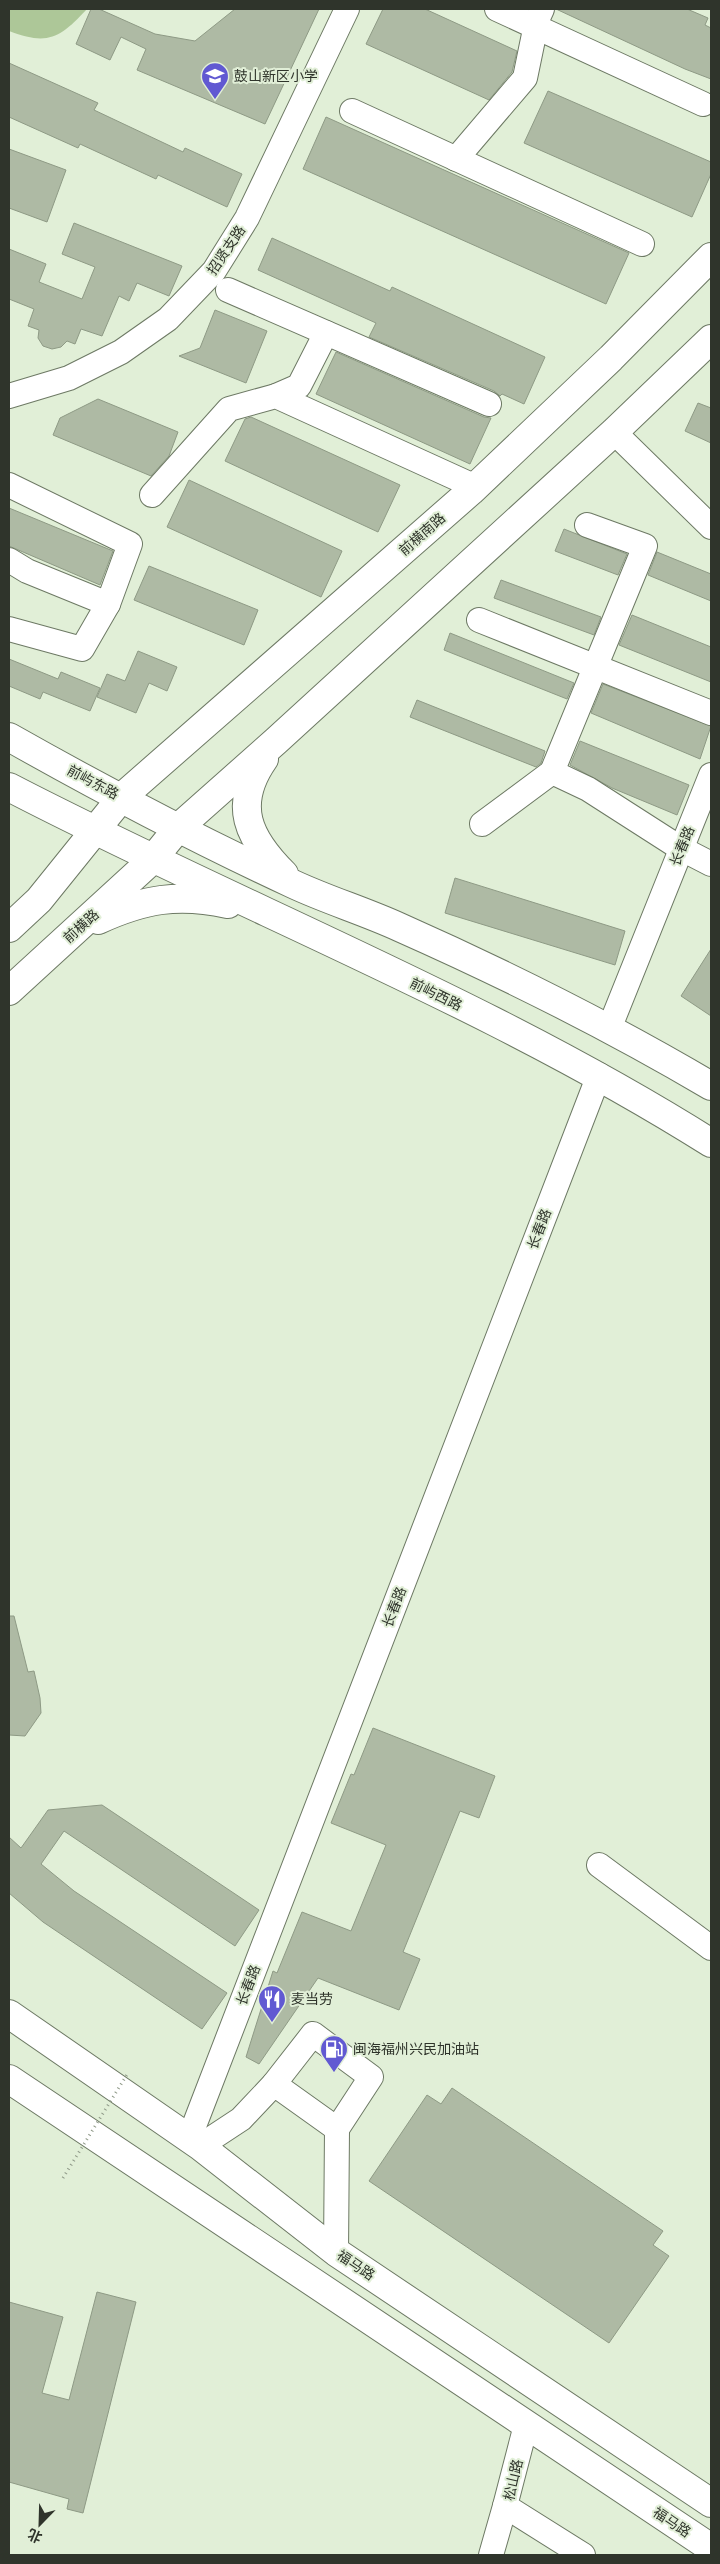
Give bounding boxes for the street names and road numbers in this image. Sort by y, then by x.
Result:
street label: 招贤支路 [202,221,250,279]
street label: 前横南路 [394,508,450,560]
street label: 前屿东路 [64,760,122,804]
street label: 长春路 [665,823,699,869]
street label: 前横路 [59,905,103,947]
street label: 前屿西路 [406,973,466,1015]
street label: 长春路 [522,1206,556,1252]
street label: 长春路 [377,1584,411,1630]
street label: 长春路 [231,1962,265,2008]
street label: 福马路 [333,2245,379,2285]
street label: 松山路 [499,2457,527,2503]
street label: 福马路 [649,2502,695,2542]

